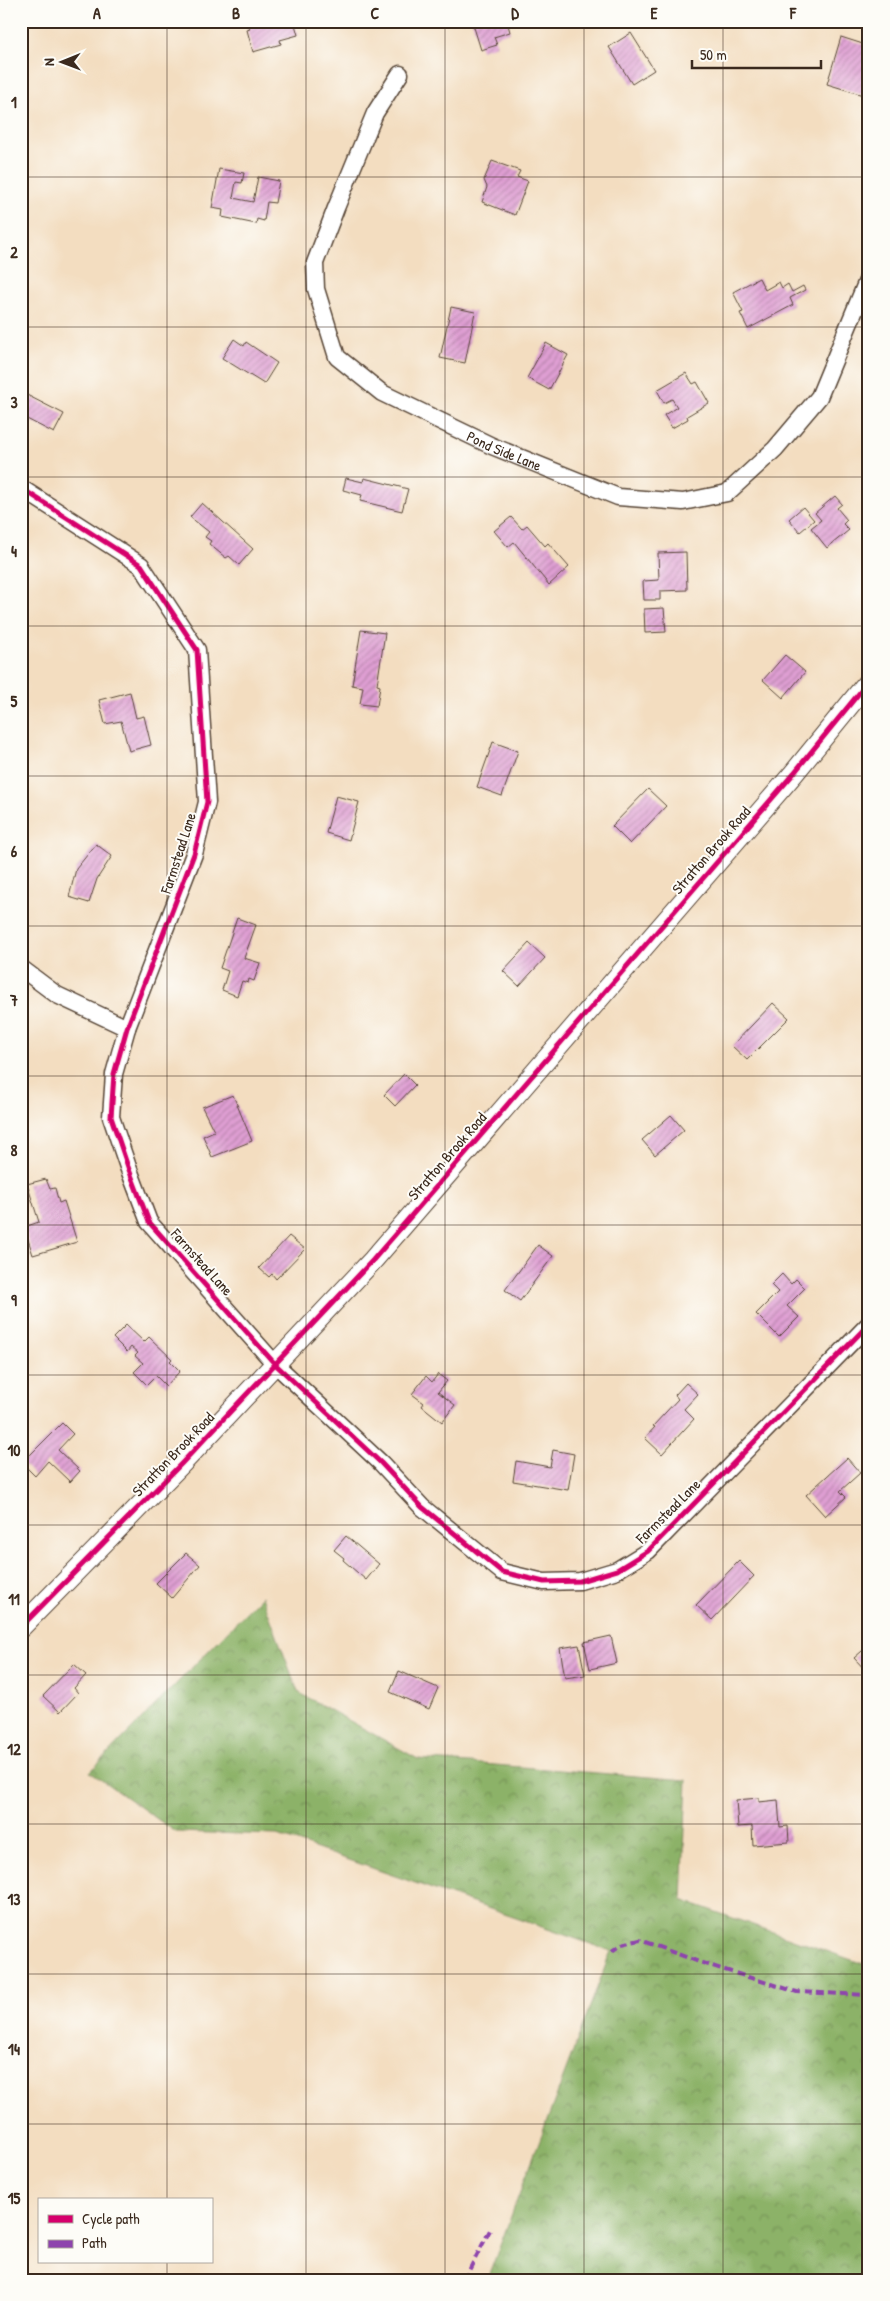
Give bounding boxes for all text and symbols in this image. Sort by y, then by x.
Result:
text: A [93,2,101,24]
text: B [232,2,240,24]
text: C [371,2,380,24]
text: D [511,2,519,24]
text: E [650,2,658,24]
text: F [789,2,797,24]
north arrow [38,38,88,88]
scale bar [692,38,821,70]
text: 50 m [700,44,727,65]
text: N [39,58,58,66]
text: 1 [11,91,17,113]
text: 2 [10,241,18,263]
text: 3 [10,391,18,413]
street label: Pond Side Lane [464,425,545,476]
text: 4 [11,540,17,562]
text: 5 [11,690,18,712]
street label: Stratton Brook Road [667,801,755,898]
street label: Farmstead Lane [155,810,201,897]
text: 6 [11,840,18,862]
text: 7 [9,989,18,1011]
street label: Stratton Brook Road [403,1107,491,1204]
text: 8 [11,1139,18,1161]
street label: Farmstead Lane [165,1223,238,1300]
text: 9 [11,1289,17,1311]
street label: Stratton Brook Road [127,1407,219,1501]
text: 10 [8,1439,20,1461]
street label: Farmstead Lane [630,1474,705,1549]
text: 11 [8,1588,20,1610]
text: 12 [7,1738,21,1760]
text: 13 [8,1888,20,1910]
text: 14 [8,2038,20,2060]
text: 15 [8,2187,21,2209]
legend [38,2198,212,2264]
text: Cycle path [82,2208,140,2229]
text: Path [82,2232,107,2253]

